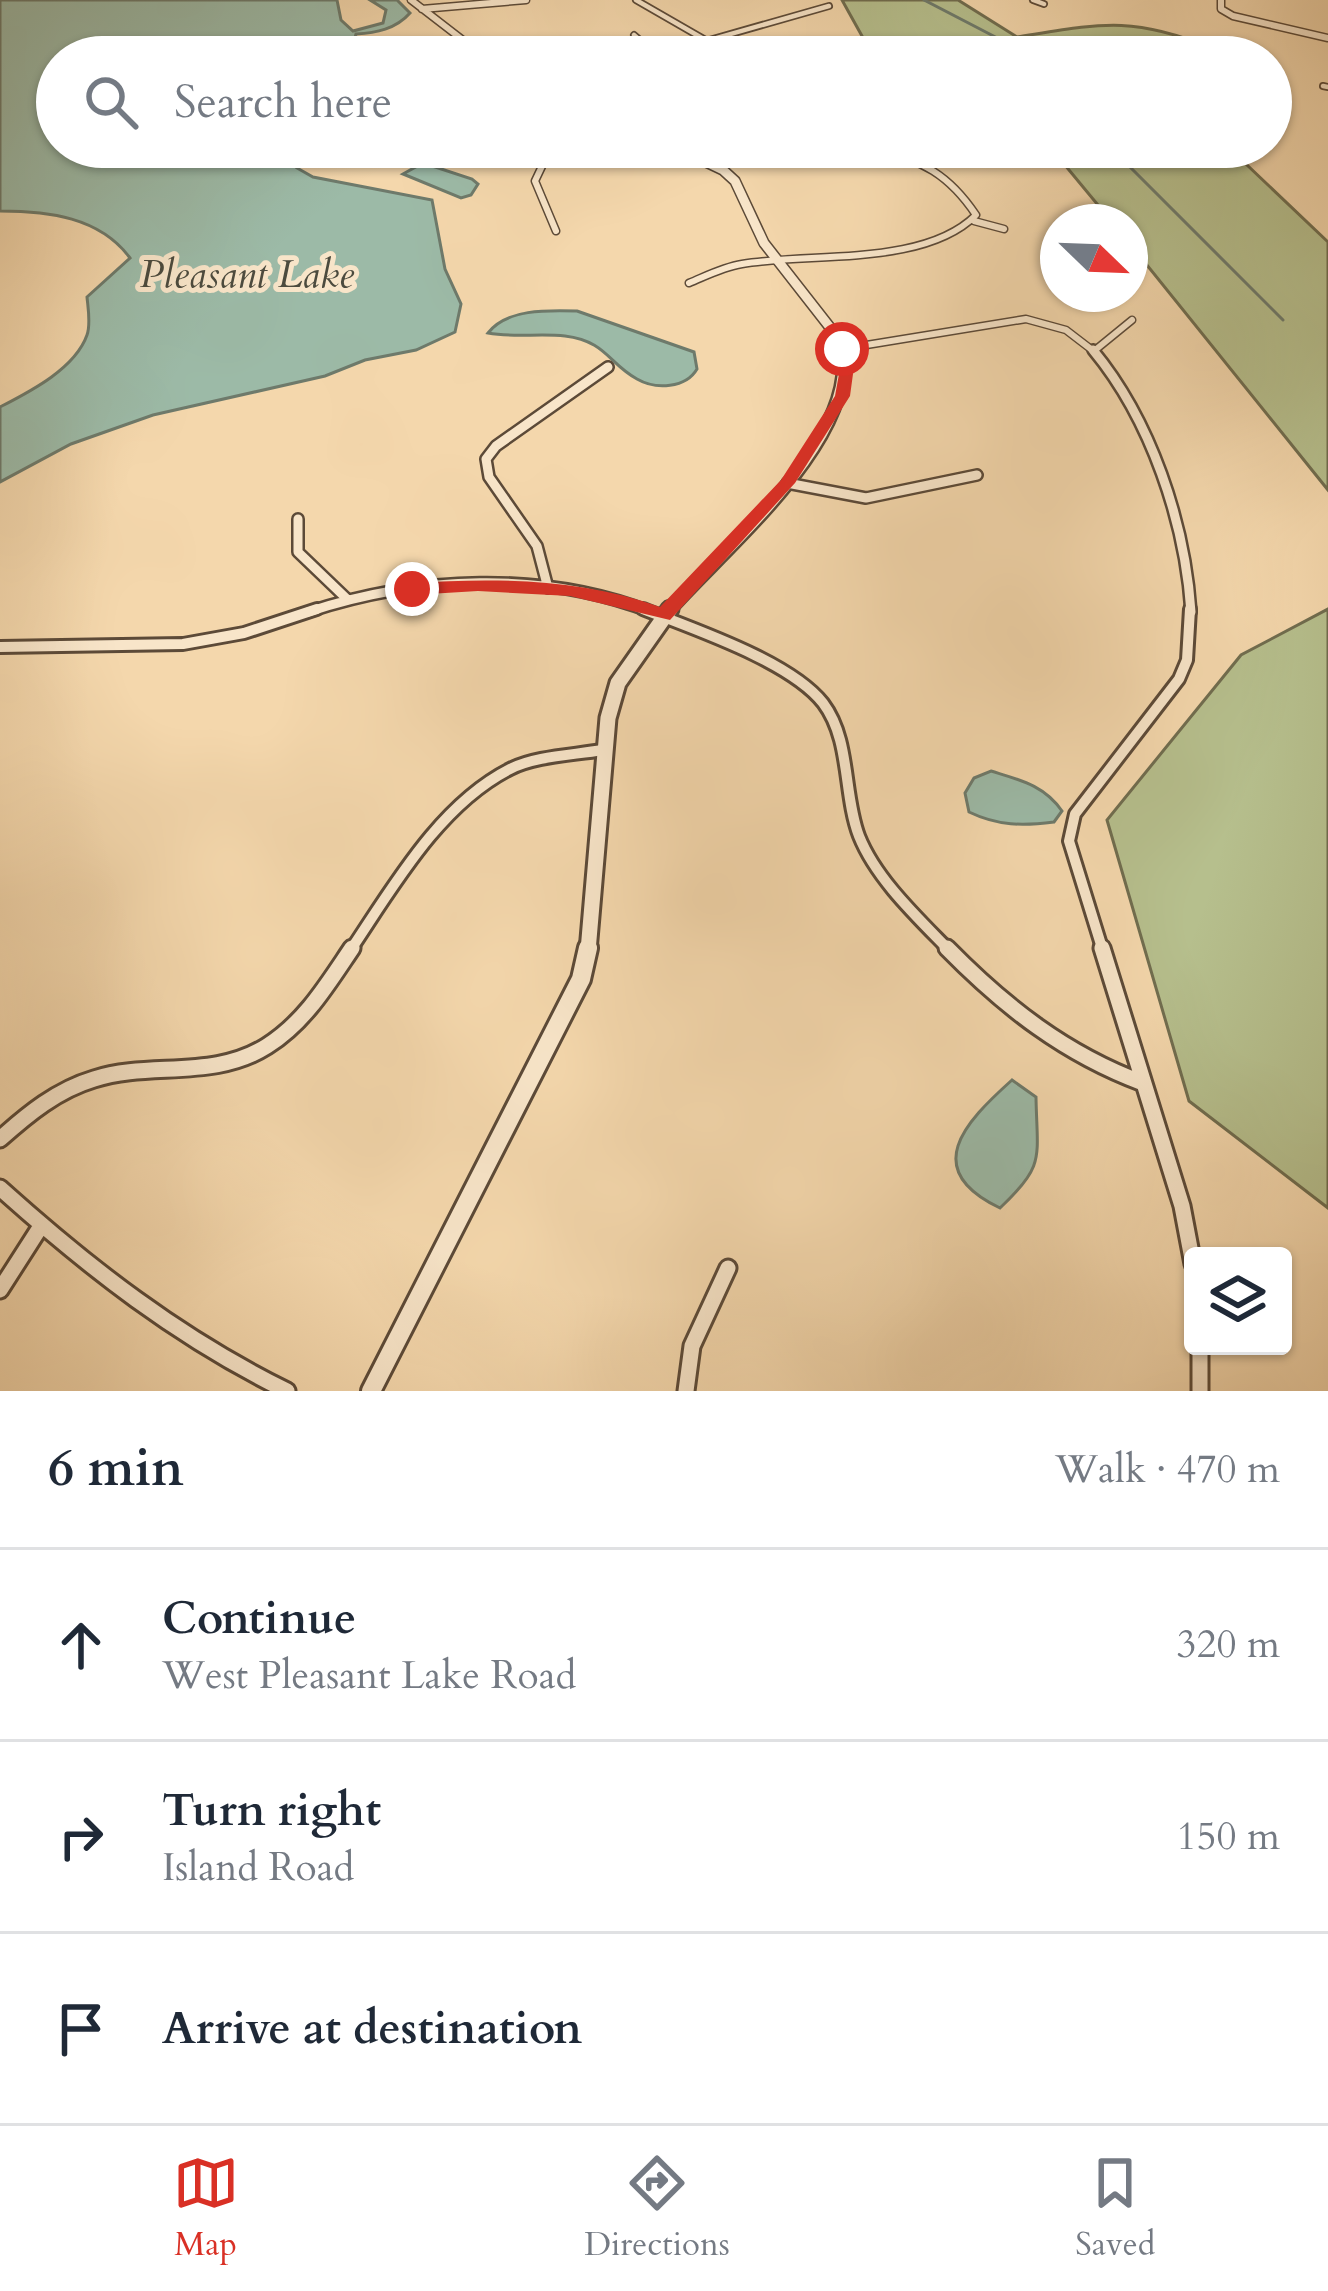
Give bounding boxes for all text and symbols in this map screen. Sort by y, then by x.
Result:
search box [36,36,1292,168]
icon: search [78,69,144,135]
text: Search here [174,72,392,133]
north arrow [1040,204,1148,312]
water label: Pleasant Lake [140,248,355,301]
route start [815,322,869,376]
route end [385,562,439,616]
map controls [1184,1247,1292,1355]
button: layers [1184,1247,1292,1355]
text: 6 min [48,1434,184,1504]
text: Walk · 470 m [1055,1443,1280,1496]
text: Continue [162,1588,356,1649]
icon: ahead [48,1612,114,1678]
text: 320 m [1177,1618,1280,1671]
text: West Pleasant Lake Road [162,1649,576,1702]
text: Turn right [162,1780,381,1841]
icon: right [48,1804,114,1870]
text: 150 m [1177,1810,1280,1863]
text: Island Road [162,1841,354,1894]
icon: arrive [48,1996,114,2062]
text: Arrive at destination [162,1998,582,2059]
tab: Map [173,2150,239,2267]
tab: Directions [584,2150,730,2267]
tab: Saved [1075,2150,1155,2267]

